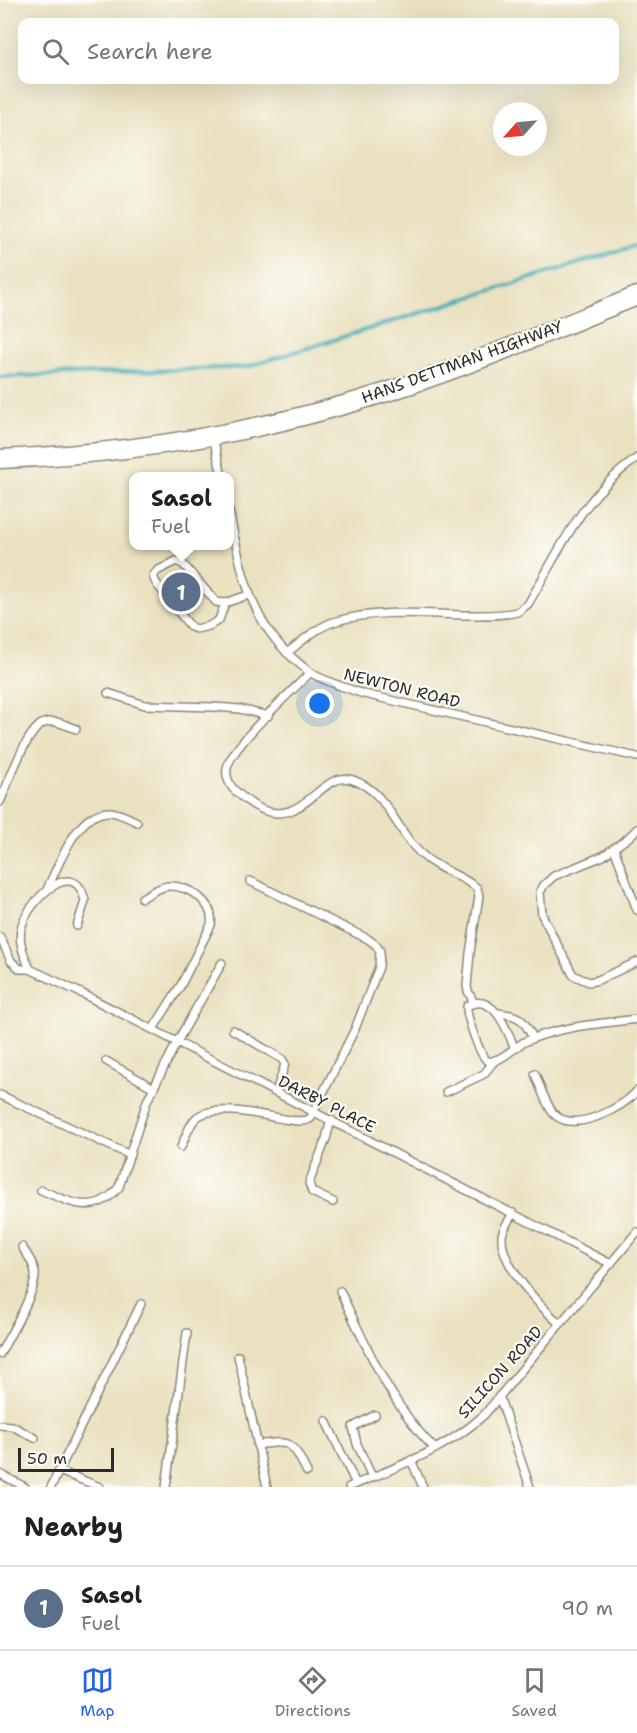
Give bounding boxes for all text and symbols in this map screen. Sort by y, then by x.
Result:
search box [18,18,619,84]
icon: search [39,35,72,68]
text: Search here [87,37,213,66]
north arrow [493,102,547,156]
street label: HANS DETTMAN HIGHWAY [358,316,566,408]
popup [129,472,234,550]
text: Sasol [151,484,212,513]
text: Fuel [151,513,190,539]
pin: 1 [162,570,201,614]
street label: NEWTON ROAD [342,663,462,713]
your location [305,689,334,718]
street label: DARBY PLACE [275,1070,379,1138]
street label: SILICON ROAD [453,1321,547,1423]
scale bar [18,1445,114,1472]
text: 50 m [27,1448,67,1469]
text: Nearby [24,1509,123,1544]
text: Sasol [81,1581,142,1610]
text: 1 [39,1595,48,1621]
text: 90 m [561,1595,613,1621]
text: Fuel [81,1610,120,1636]
tab: Map [80,1664,114,1721]
tab: Directions [275,1664,351,1721]
tab: Saved [511,1664,557,1721]

